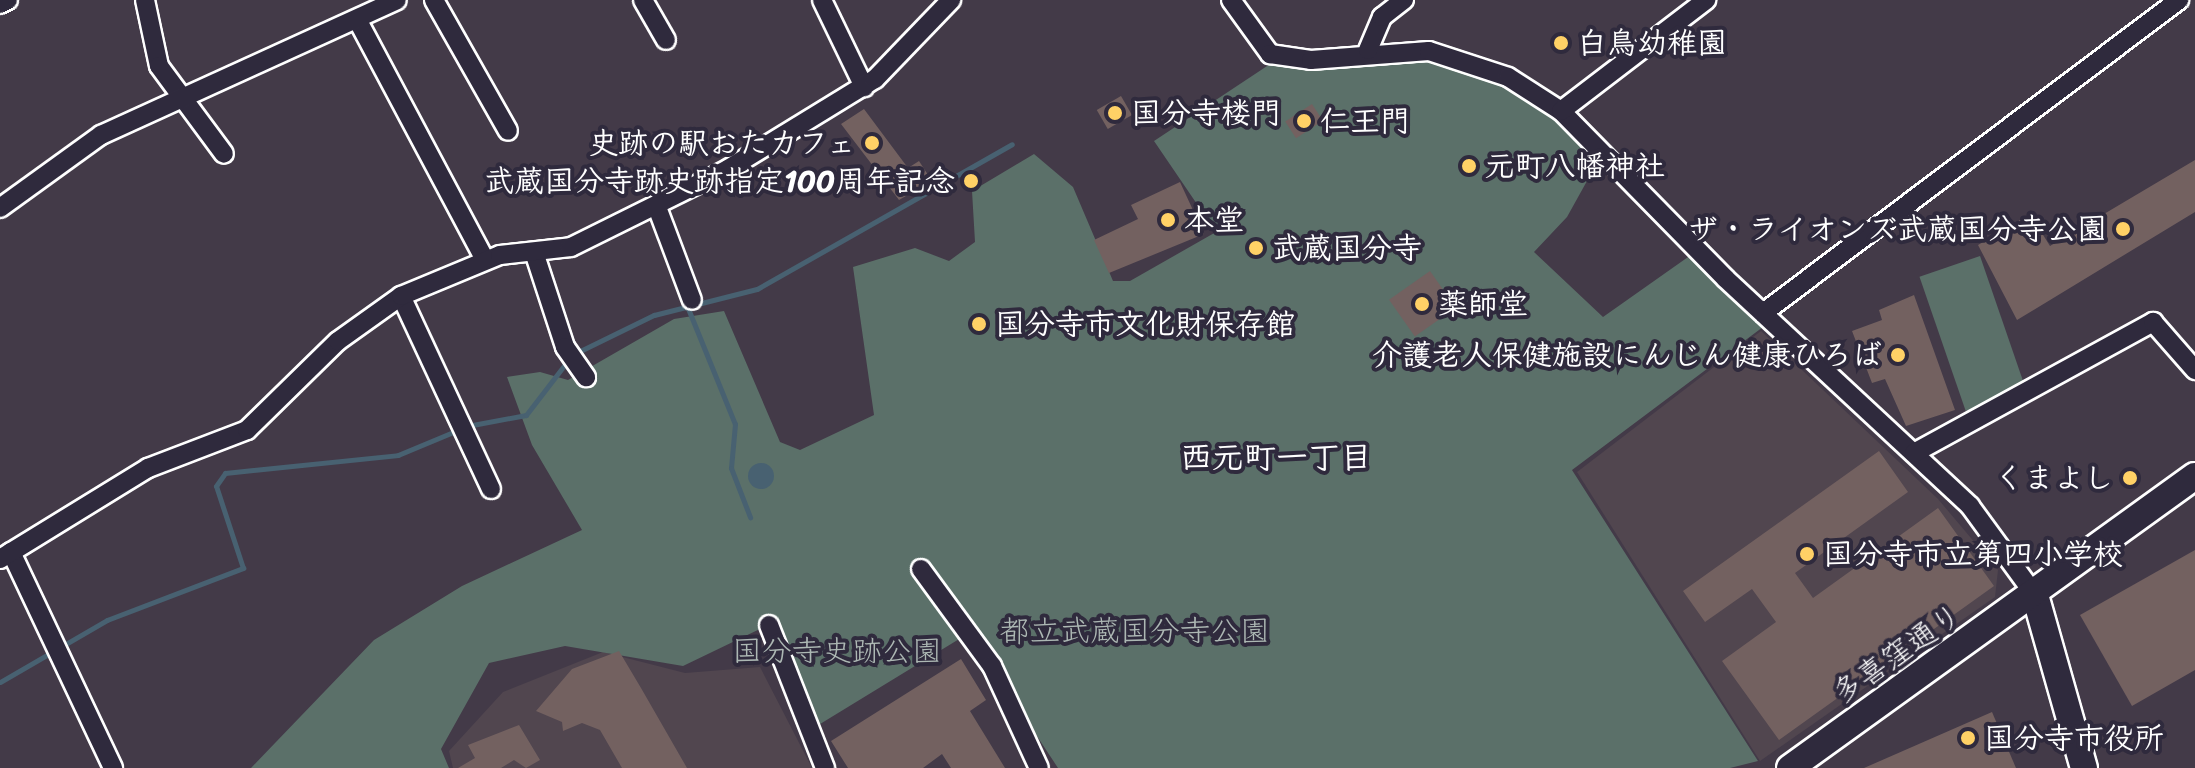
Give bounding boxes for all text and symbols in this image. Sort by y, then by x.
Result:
place label: 白鳥幼稚園 [1577,25,1727,61]
marker: 白鳥幼稚園 [1552,34,1570,52]
place label: 国分寺楼門 [1131,95,1281,131]
place label: 仁王門 [1320,103,1410,139]
marker: 国分寺楼門 [1106,104,1124,122]
marker: 仁王門 [1295,112,1313,130]
place label: 史跡の駅おたカフェ [586,125,856,161]
marker: 史跡の駅おたカフェ [863,134,881,152]
place label: 元町八幡神社 [1485,148,1665,184]
marker: 元町八幡神社 [1460,157,1478,175]
place label: 武蔵国分寺跡史跡指定100周年記念 [484,163,955,199]
marker: 武蔵国分寺跡史跡指定100周年記念 [962,172,980,190]
place label: 本堂 [1184,202,1244,238]
marker: 本堂 [1159,211,1177,229]
place label: ザ・ライオンズ武蔵国分寺公園 [1687,211,2107,247]
marker: ザ・ライオンズ武蔵国分寺公園 [2114,220,2132,238]
place label: 武蔵国分寺 [1272,230,1422,266]
marker: 武蔵国分寺 [1247,239,1265,257]
place label: 薬師堂 [1438,286,1528,322]
marker: 薬師堂 [1413,295,1431,313]
place label: 国分寺市文化財保存館 [995,306,1295,342]
marker: 国分寺市文化財保存館 [970,315,988,333]
place label: 介護老人保健施設にんじん健康ひろば [1372,337,1882,373]
marker: 介護老人保健施設にんじん健康ひろば [1889,346,1907,364]
district label: 西元町一丁目 [1180,439,1372,477]
place label: くまよし [1994,460,2114,496]
marker: くまよし [2121,469,2139,487]
place label: 国分寺市立第四小学校 [1823,536,2123,572]
marker: 国分寺市立第四小学校 [1798,545,1816,563]
street label: 多喜窪通り [1825,596,1969,712]
park label: 都立武蔵国分寺公園 [1000,613,1270,649]
park label: 国分寺史跡公園 [732,633,942,669]
place label: 国分寺市役所 [1984,720,2164,756]
marker: 国分寺市役所 [1959,729,1977,747]

